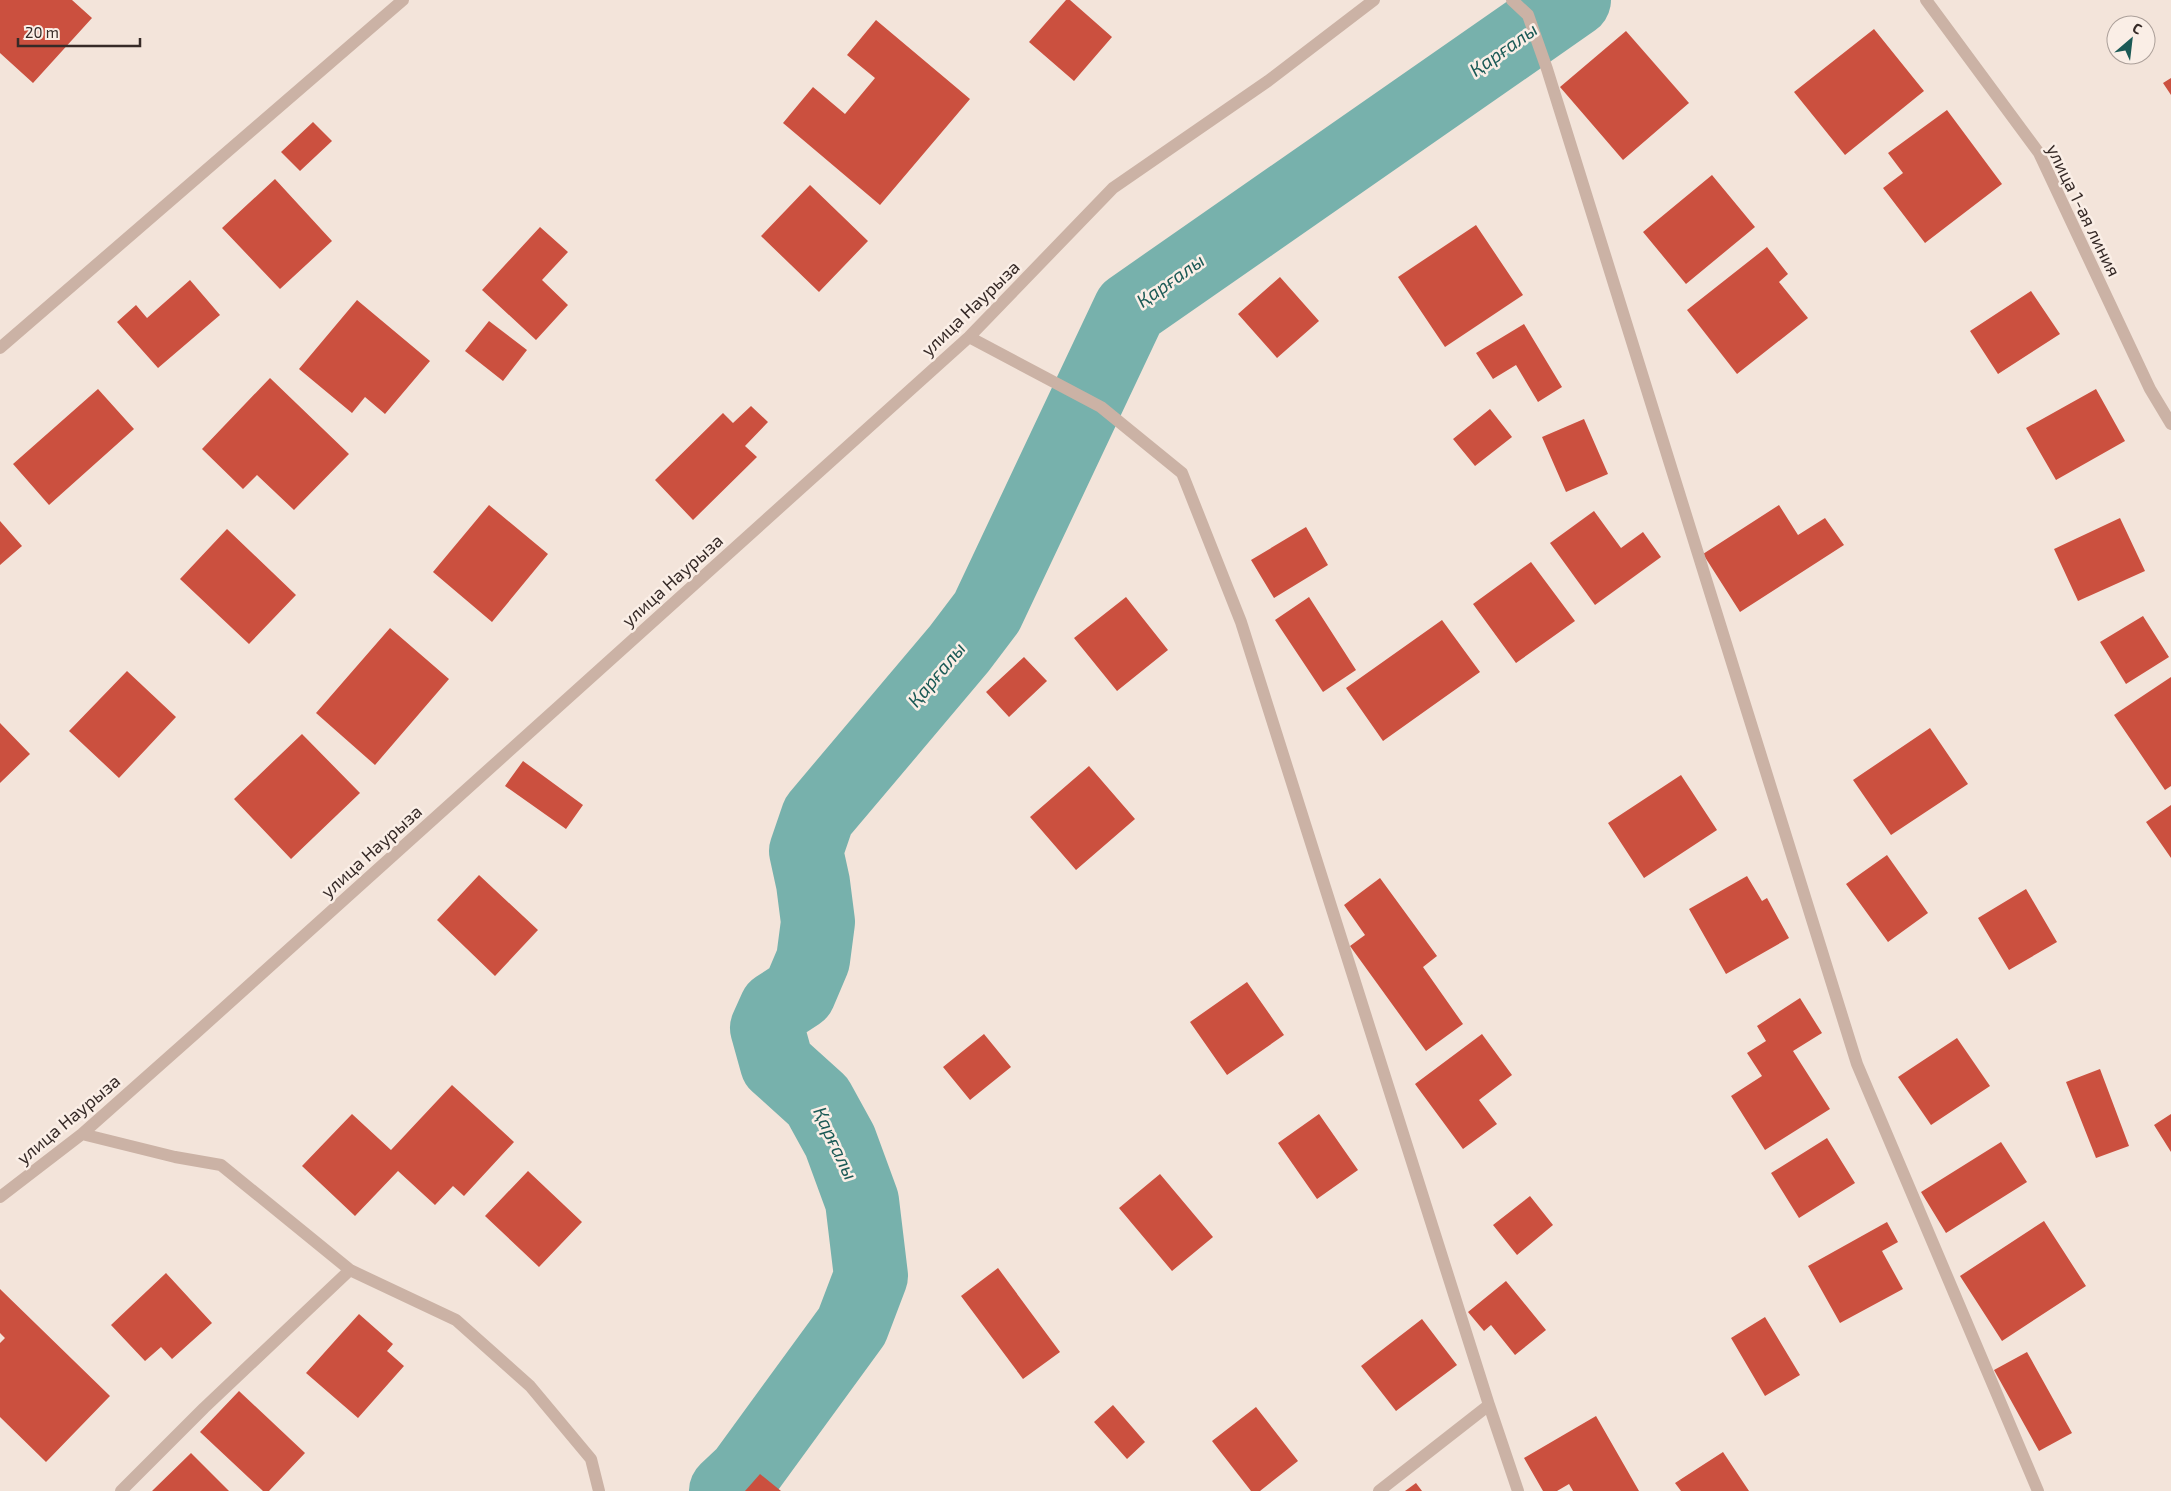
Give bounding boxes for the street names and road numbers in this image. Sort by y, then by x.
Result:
street label: улица 1-ая линия [2042,140,2126,280]
street label: улица Наурыза [916,256,1024,360]
street label: улица Наурыза [617,529,727,631]
street label: улица Наурыза [316,800,426,902]
street label: улица Наурыза [12,1069,124,1169]

